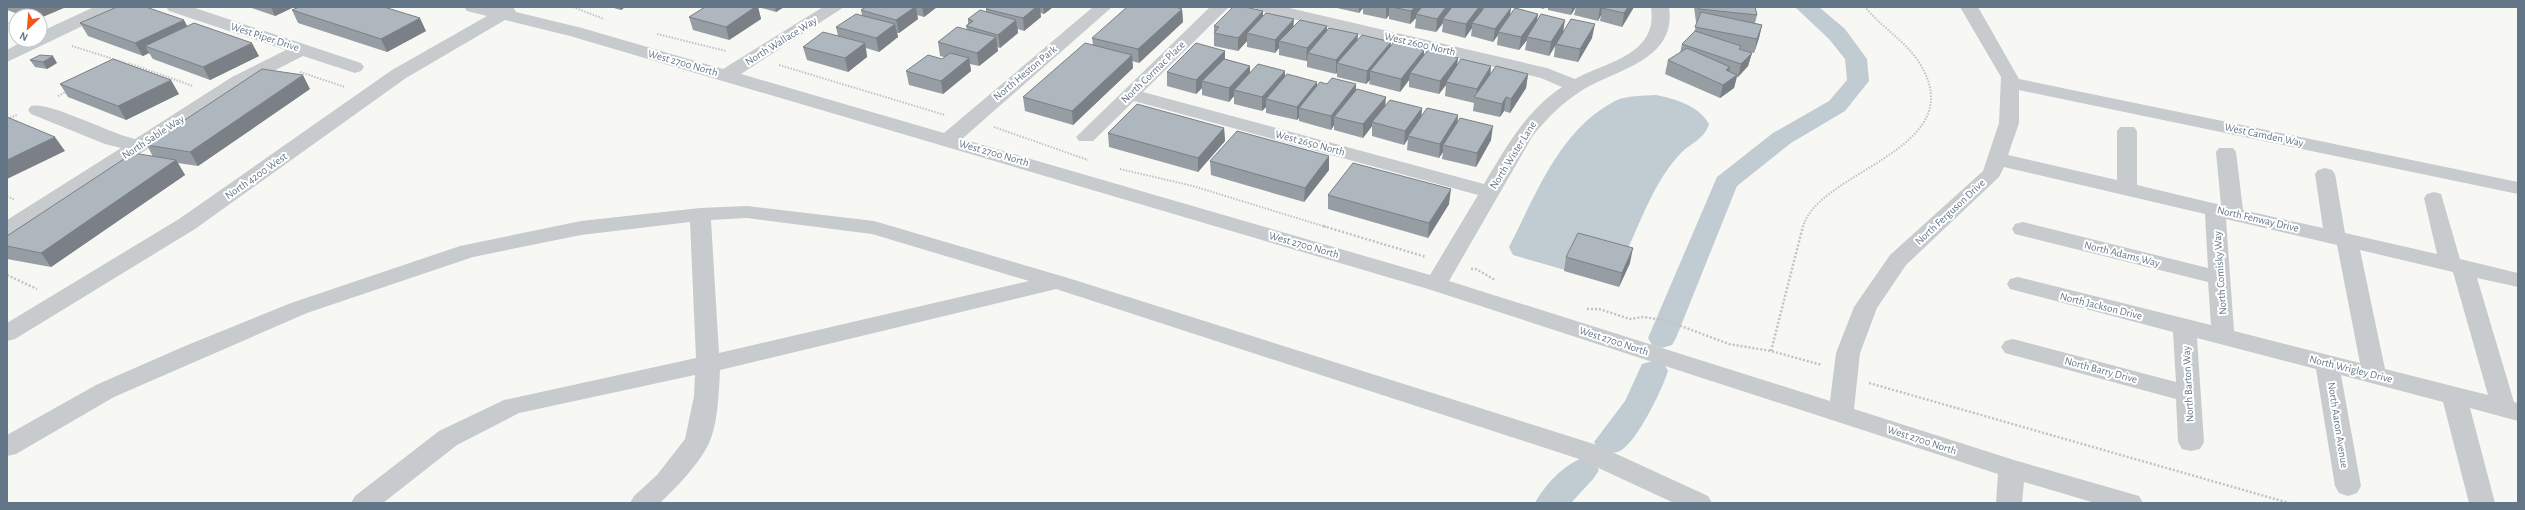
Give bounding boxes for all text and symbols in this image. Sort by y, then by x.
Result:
north arrow [8,8,48,48]
street label: North Wallace Way [743,14,819,67]
street label: West Piper Drive [229,21,301,53]
text: N [18,30,30,43]
street label: West 2600 North [1383,30,1457,58]
street label: North Cormac Place [1119,39,1187,105]
street label: North Heston Park [991,43,1059,103]
street label: West 2700 North [647,48,719,78]
street label: North Sable Way [120,113,186,161]
street label: North Wister Lane [1488,119,1538,191]
street label: West Camden Way [2224,121,2305,149]
street label: West 2650 North [1274,128,1346,158]
street label: West 2700 North [958,138,1030,168]
street label: North 4200 West [223,150,289,201]
street label: North Ferguson Drive [1913,177,1987,247]
street label: North Fenway Drive [2216,204,2300,234]
street label: West 2700 North [1268,230,1340,260]
street label: North Comisky Way [2212,230,2228,315]
street label: North Adams Way [2083,239,2161,269]
street label: North Jackson Drive [2059,290,2143,322]
street label: West 2700 North [1578,325,1650,357]
street label: North Barton Way [2180,345,2195,423]
street label: North Wrigley Drive [2308,353,2394,385]
street label: North Barry Drive [2063,355,2139,385]
street label: North Aaron Avenue [2326,381,2350,469]
street label: West 2700 North [1886,424,1958,456]

